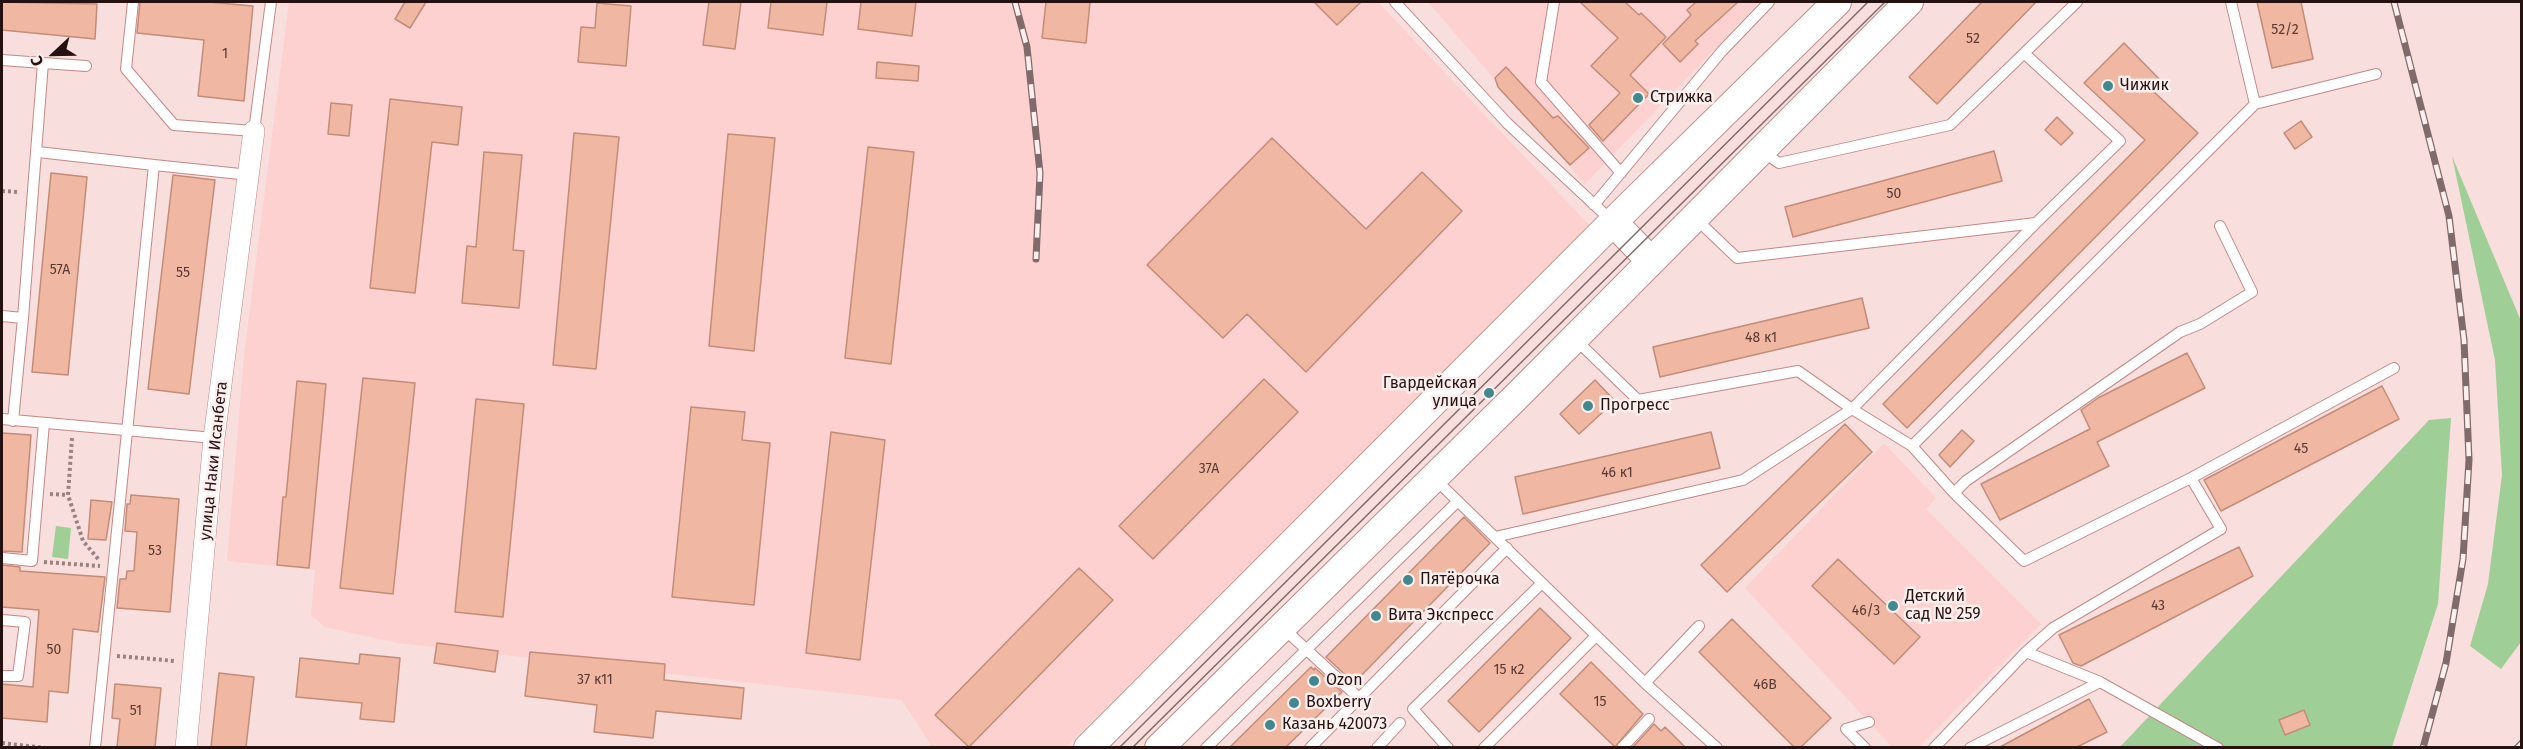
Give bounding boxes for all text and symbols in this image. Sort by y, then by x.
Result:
house number: 52/2 [2271,22,2299,38]
north arrow [24,24,84,84]
house number: 52 [1966,31,1980,47]
house number: 1 [222,46,228,62]
text: С [26,53,47,69]
place label: Чижик [2120,76,2169,96]
marker: Чижик [2101,79,2115,93]
place label: Стрижка [1650,88,1713,108]
marker: Стрижка [1631,91,1645,105]
house number: 50 [1887,186,1901,202]
house number: 57А [50,262,70,278]
house number: 55 [176,265,190,281]
house number: 48 к1 [1745,330,1777,346]
place label: Гвардейская улица [1383,374,1477,412]
street label: улица Наки Исанбета [196,380,232,542]
marker: Гвардейская улица [1482,386,1496,400]
place label: Прогресс [1600,396,1670,416]
marker: Прогресс [1581,399,1595,413]
house number: 45 [2294,441,2308,457]
house number: 37А [1199,461,1219,477]
house number: 46 к1 [1601,465,1633,481]
house number: 53 [148,543,162,559]
place label: Пятёрочка [1420,570,1500,590]
marker: Пятёрочка [1401,573,1415,587]
place label: Детский сад № 259 [1905,587,1981,625]
house number: 43 [2151,598,2165,614]
marker: Детский сад № 259 [1886,599,1900,613]
house number: 46/3 [1852,603,1880,619]
place label: Вита Экспресс [1388,606,1494,626]
marker: Вита Экспресс [1369,609,1383,623]
house number: 50 [47,642,61,658]
house number: 15 к2 [1494,662,1524,678]
place label: Ozon [1326,671,1363,691]
house number: 37 к11 [577,672,613,688]
marker: Ozon [1307,674,1321,688]
house number: 46В [1753,677,1777,693]
place label: Boxberry [1306,693,1371,713]
house number: 15 [1593,694,1607,710]
marker: Boxberry [1287,696,1301,710]
house number: 51 [130,703,142,719]
place label: Казань 420073 [1282,715,1387,735]
marker: Казань 420073 [1263,718,1277,732]

